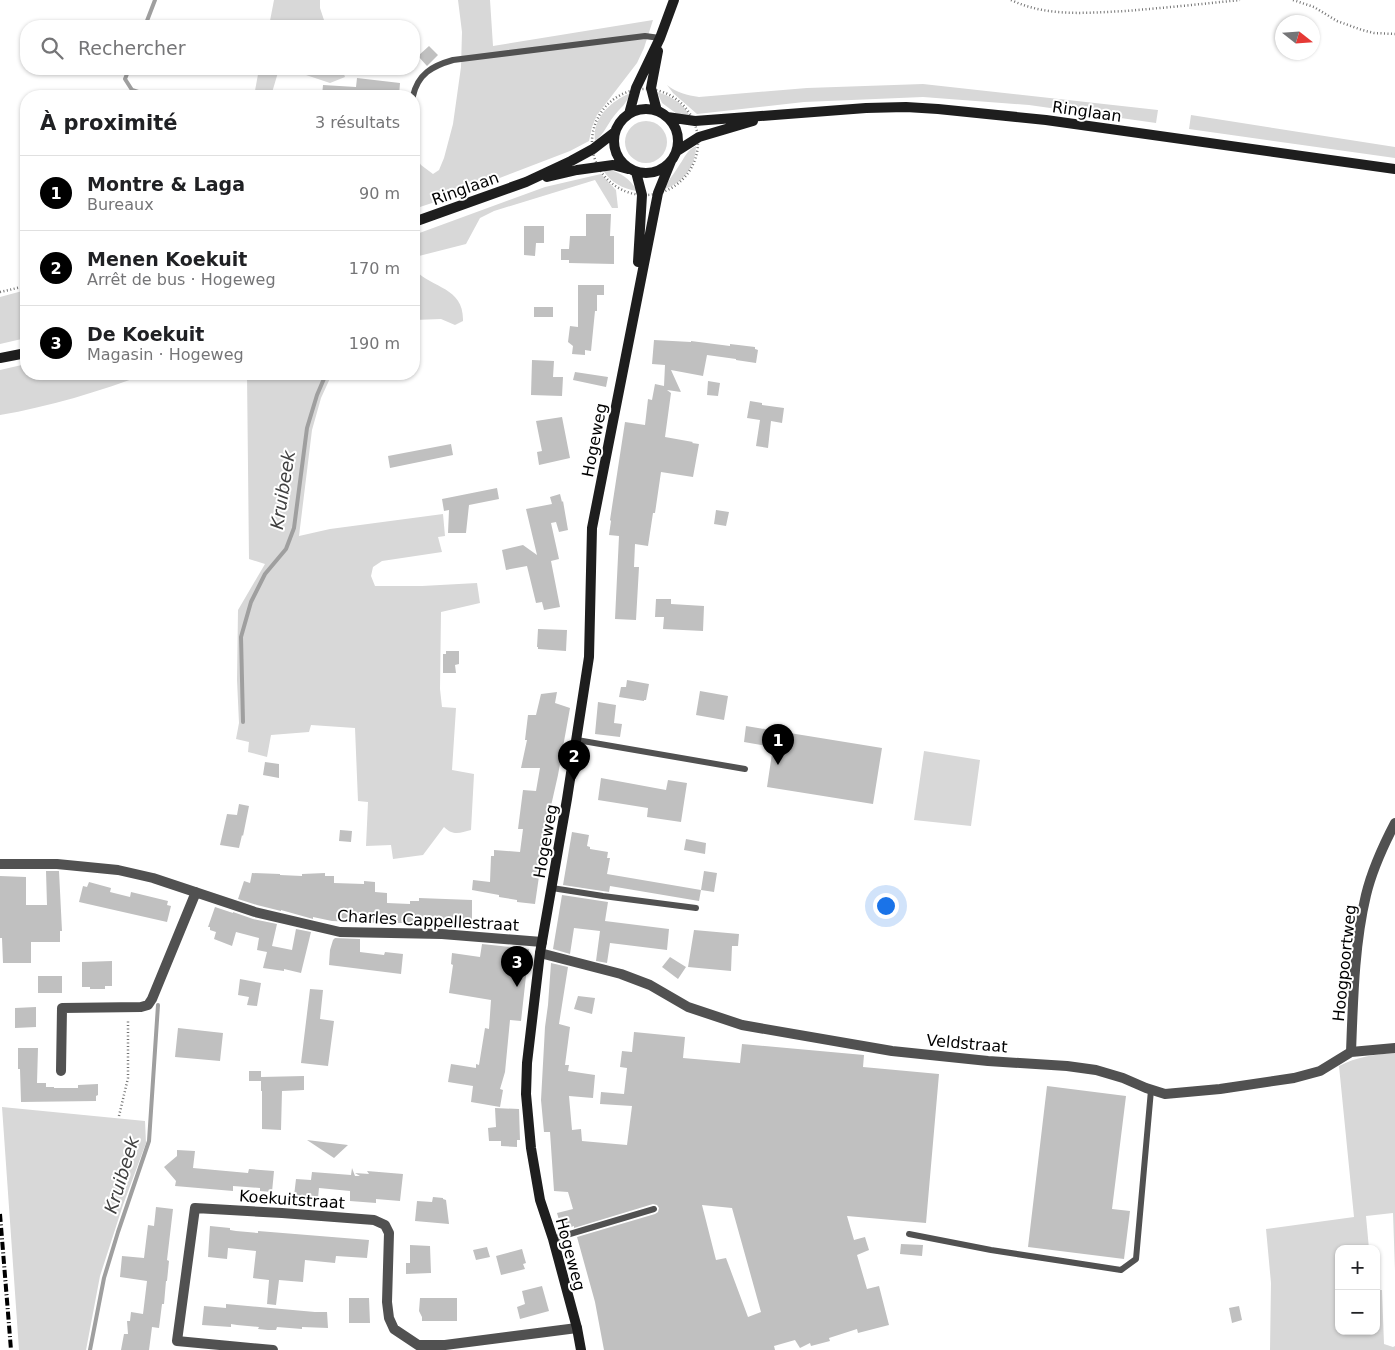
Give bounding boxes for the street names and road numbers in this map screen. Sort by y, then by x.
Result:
street label: Ringlaan [1051,97,1123,126]
street label: Ringlaan [429,168,501,209]
street label: Hogeweg [578,402,611,479]
street label: Hogeweg [530,803,561,880]
street label: Hoogpoortweg [1329,904,1360,1022]
street label: Charles Cappellestraat [336,906,520,935]
street label: Veldstraat [926,1030,1008,1057]
street label: Koekuitstraat [238,1186,346,1213]
street label: Hogeweg [552,1215,589,1293]

